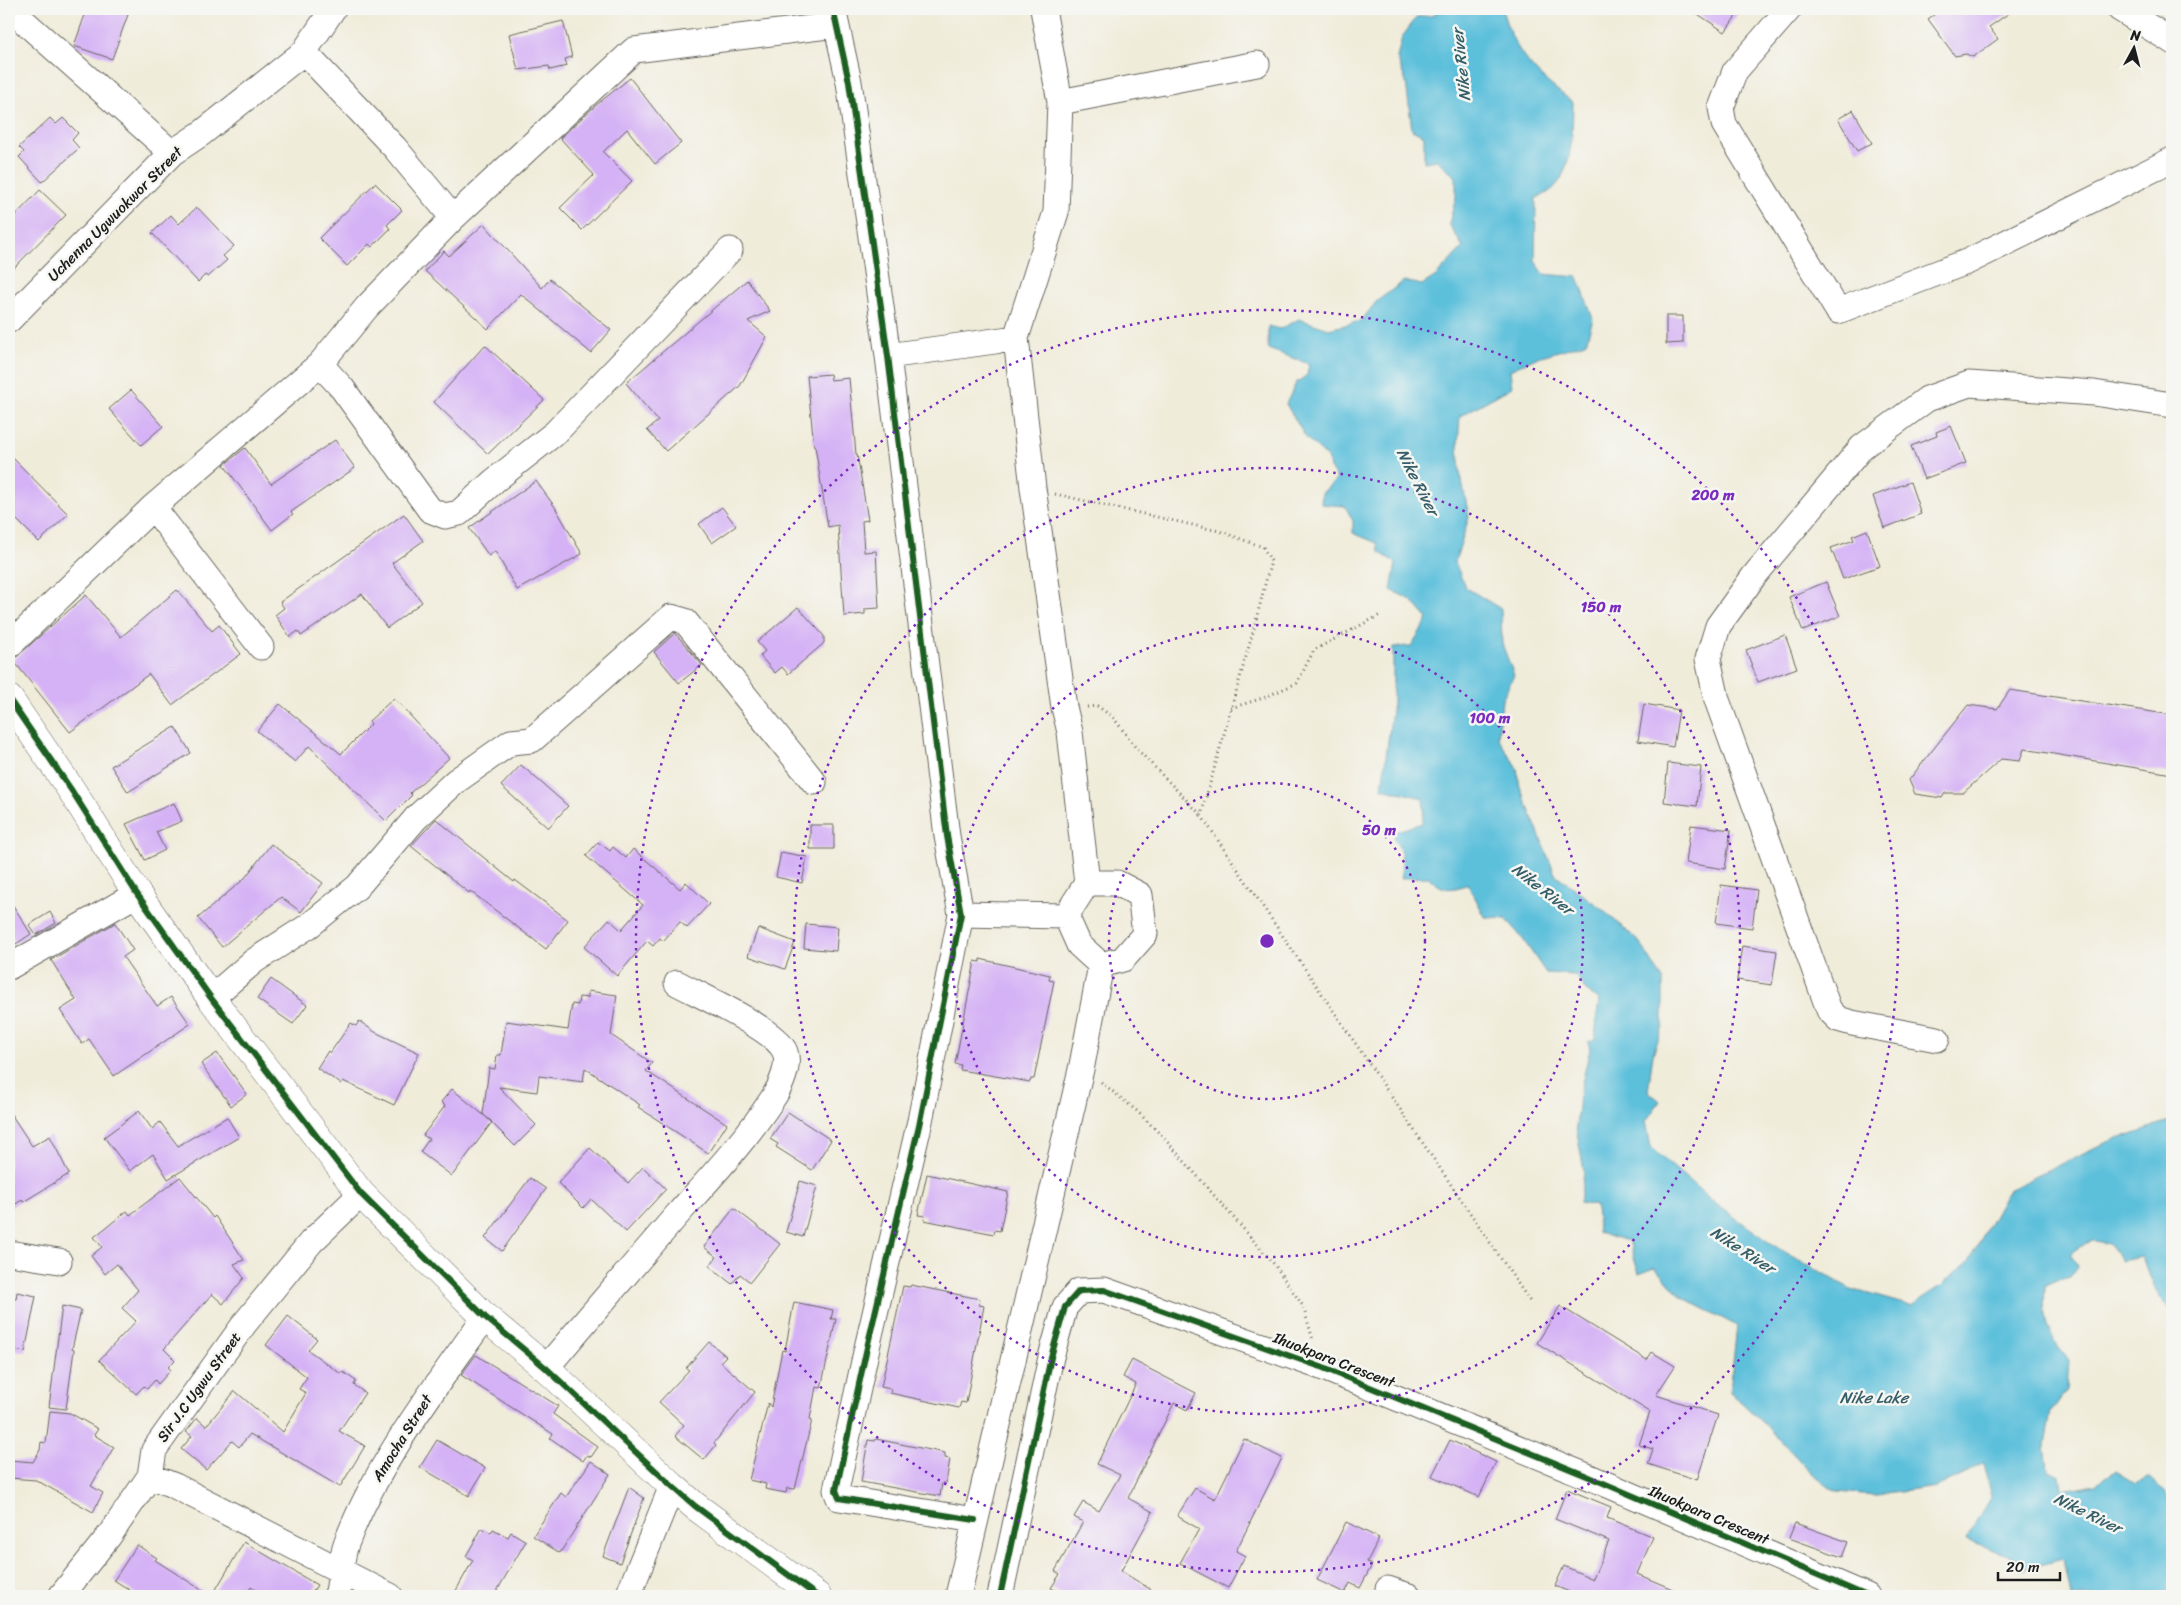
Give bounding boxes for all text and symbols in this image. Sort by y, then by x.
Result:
north arrow [2108,22,2158,72]
text: N [2128,22,2142,49]
water label: Nike River [1443,25,1479,103]
street label: Uchenna Ugwuokwor Street [41,139,190,288]
water label: Nike River [1389,443,1449,523]
text: 200 m [1690,482,1735,508]
text: 150 m [1581,594,1622,620]
text: 100 m [1470,705,1511,731]
text: 50 m [1362,817,1397,843]
water label: Nike River [1505,855,1583,924]
centre of rings [1258,932,1276,950]
water label: Nike River [1705,1218,1783,1283]
street label: Ihuokpara Crescent [1268,1324,1400,1396]
street label: Sir J.C Ugwu Street [150,1326,248,1448]
water label: Nike Lake [1840,1383,1910,1412]
street label: Amocha Street [364,1388,440,1488]
street label: Ihuokpara Crescent [1644,1478,1774,1552]
water label: Nike River [2049,1484,2129,1543]
scale bar [1998,1550,2061,1582]
text: 20 m [2006,1554,2040,1580]

